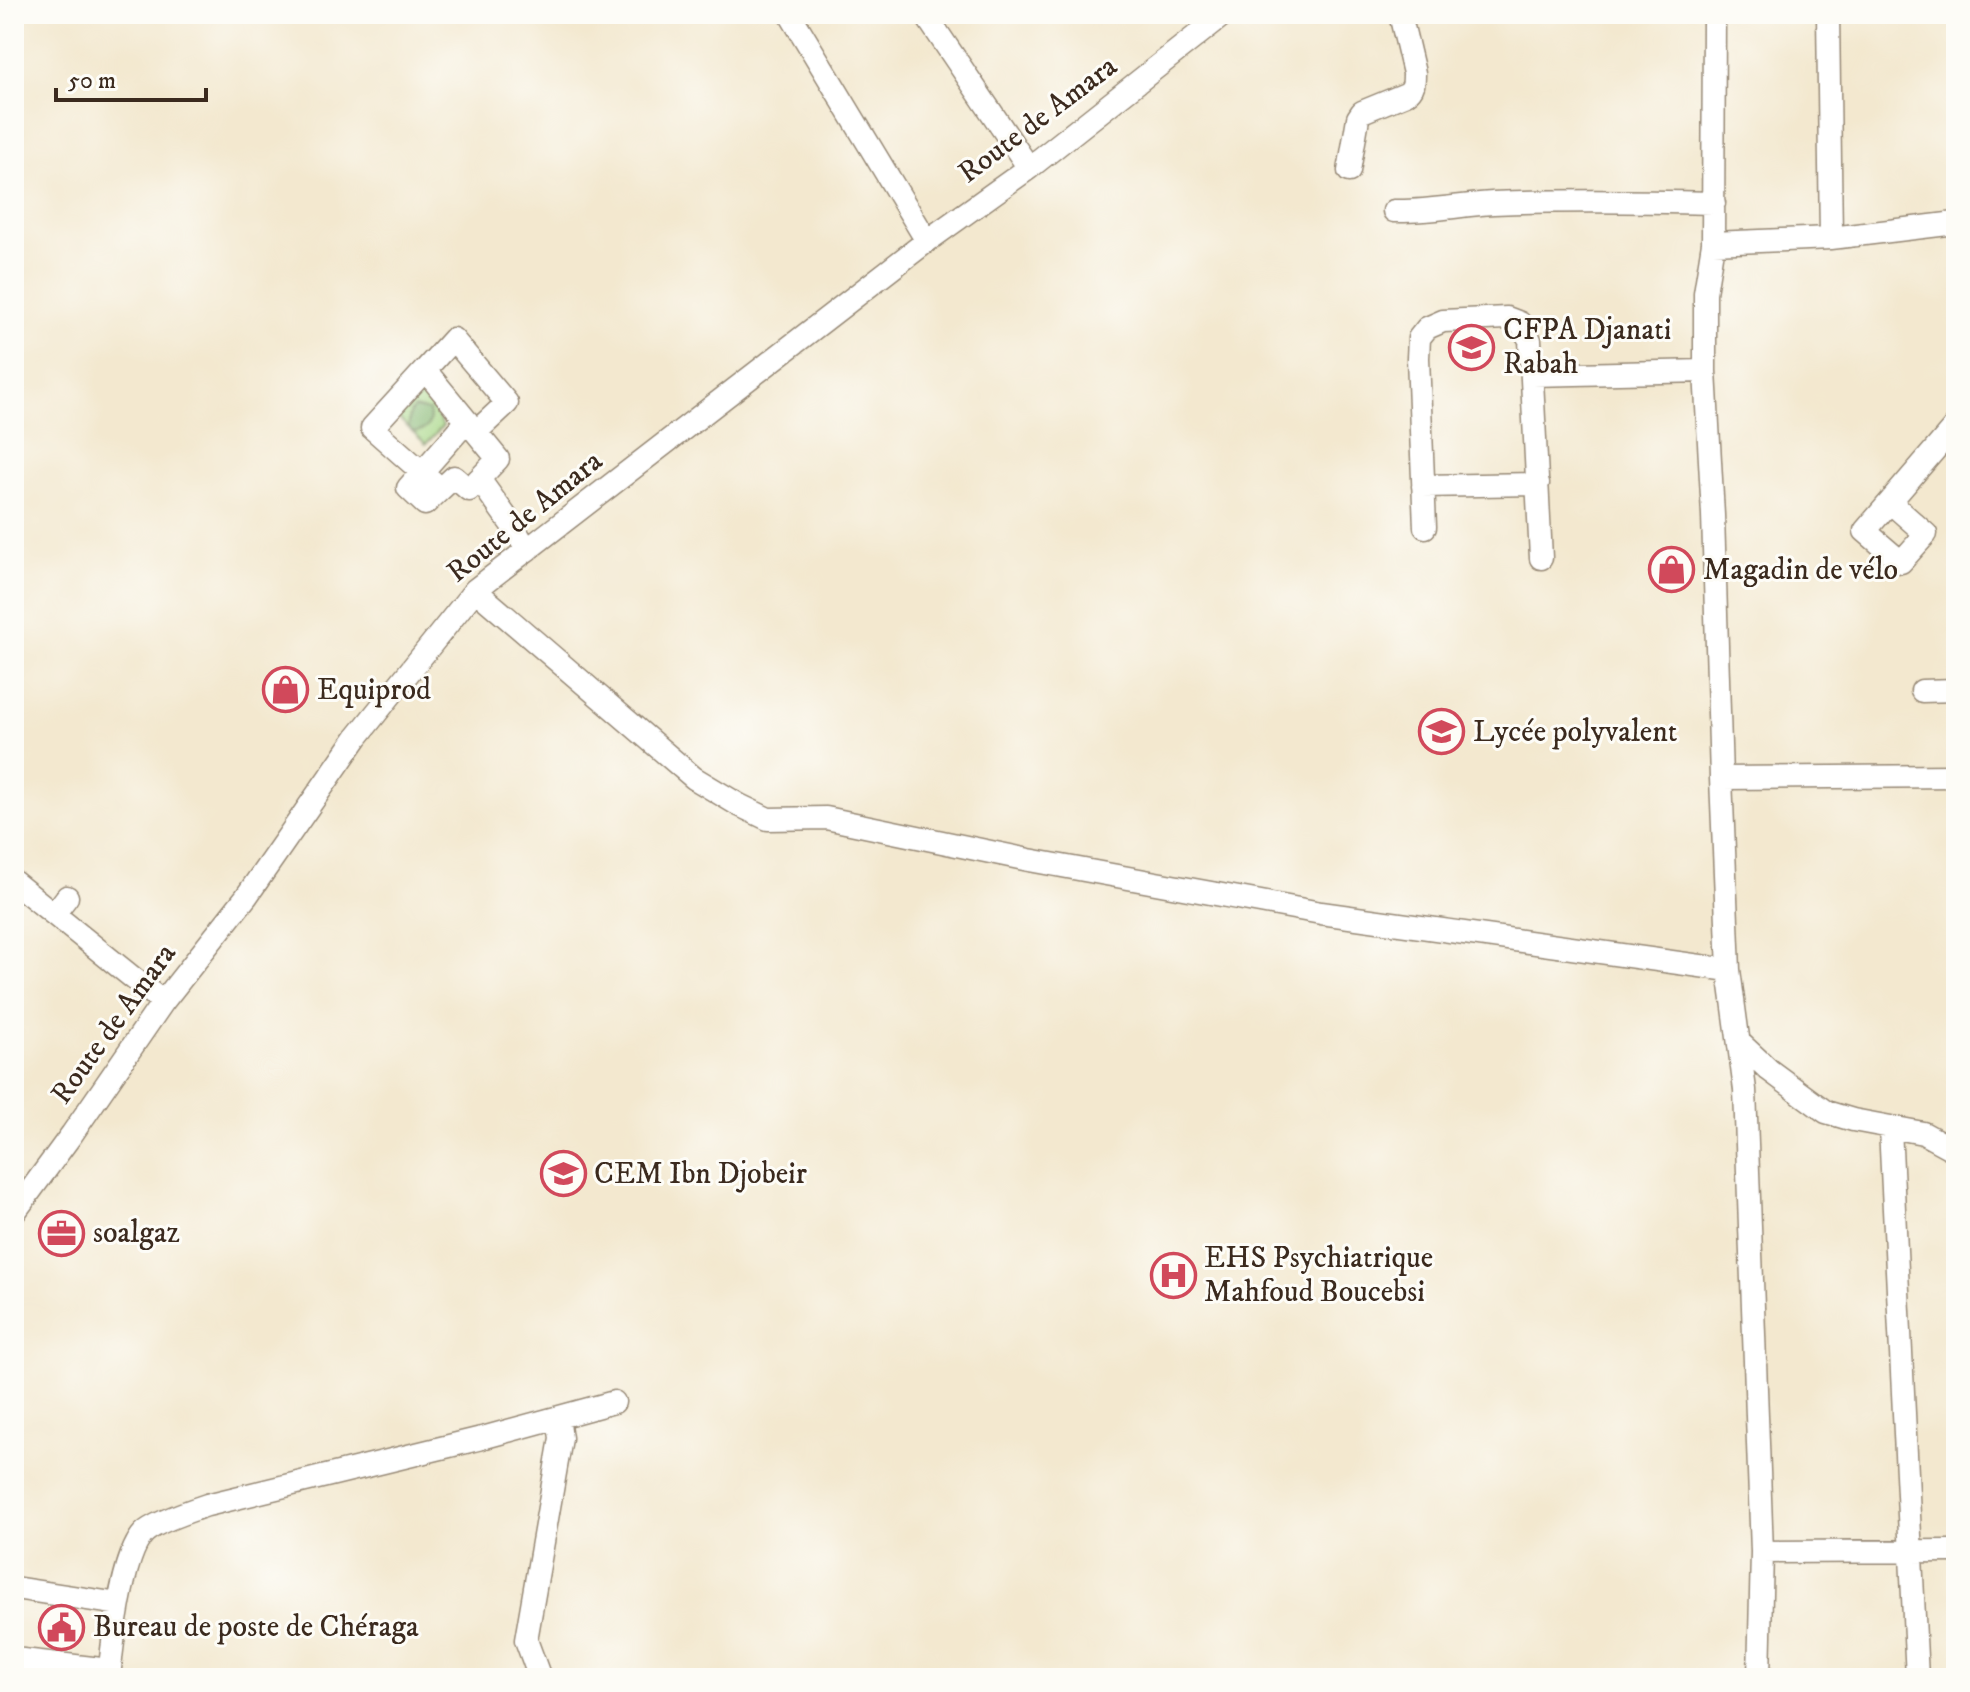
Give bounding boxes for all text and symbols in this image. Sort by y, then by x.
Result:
street label: Route de Amara [951,48,1125,192]
scale bar [56,52,206,102]
text: 50 m [68,66,116,96]
place label: CFPA Djanati Rabah [1503,312,1672,383]
school or university icon: CFPA Djanati Rabah [1448,323,1496,371]
street label: Route de Amara [440,443,610,591]
shop icon: Magadin de vélo [1648,546,1696,594]
place label: Magadin de vélo [1703,552,1898,589]
shop icon: Equiprod [262,666,310,714]
place label: Equiprod [317,672,431,709]
school or university icon: Lycée polyvalent [1418,708,1466,756]
place label: Lycée polyvalent [1473,714,1677,751]
street label: Route de Amara [43,936,185,1112]
school or university icon: CEM Ibn Djobeir [539,1150,587,1198]
place label: CEM Ibn Djobeir [594,1156,807,1193]
office icon: soalgaz [38,1209,86,1257]
place label: soalgaz [93,1215,180,1252]
place label: EHS Psychiatrique Mahfoud Boucebsi [1204,1240,1433,1311]
hospital icon: EHS Psychiatrique Mahfoud Boucebsi [1149,1251,1197,1299]
public building icon: Bureau de poste de Chéraga [38,1603,86,1651]
place label: Bureau de poste de Chéraga [93,1609,419,1646]

